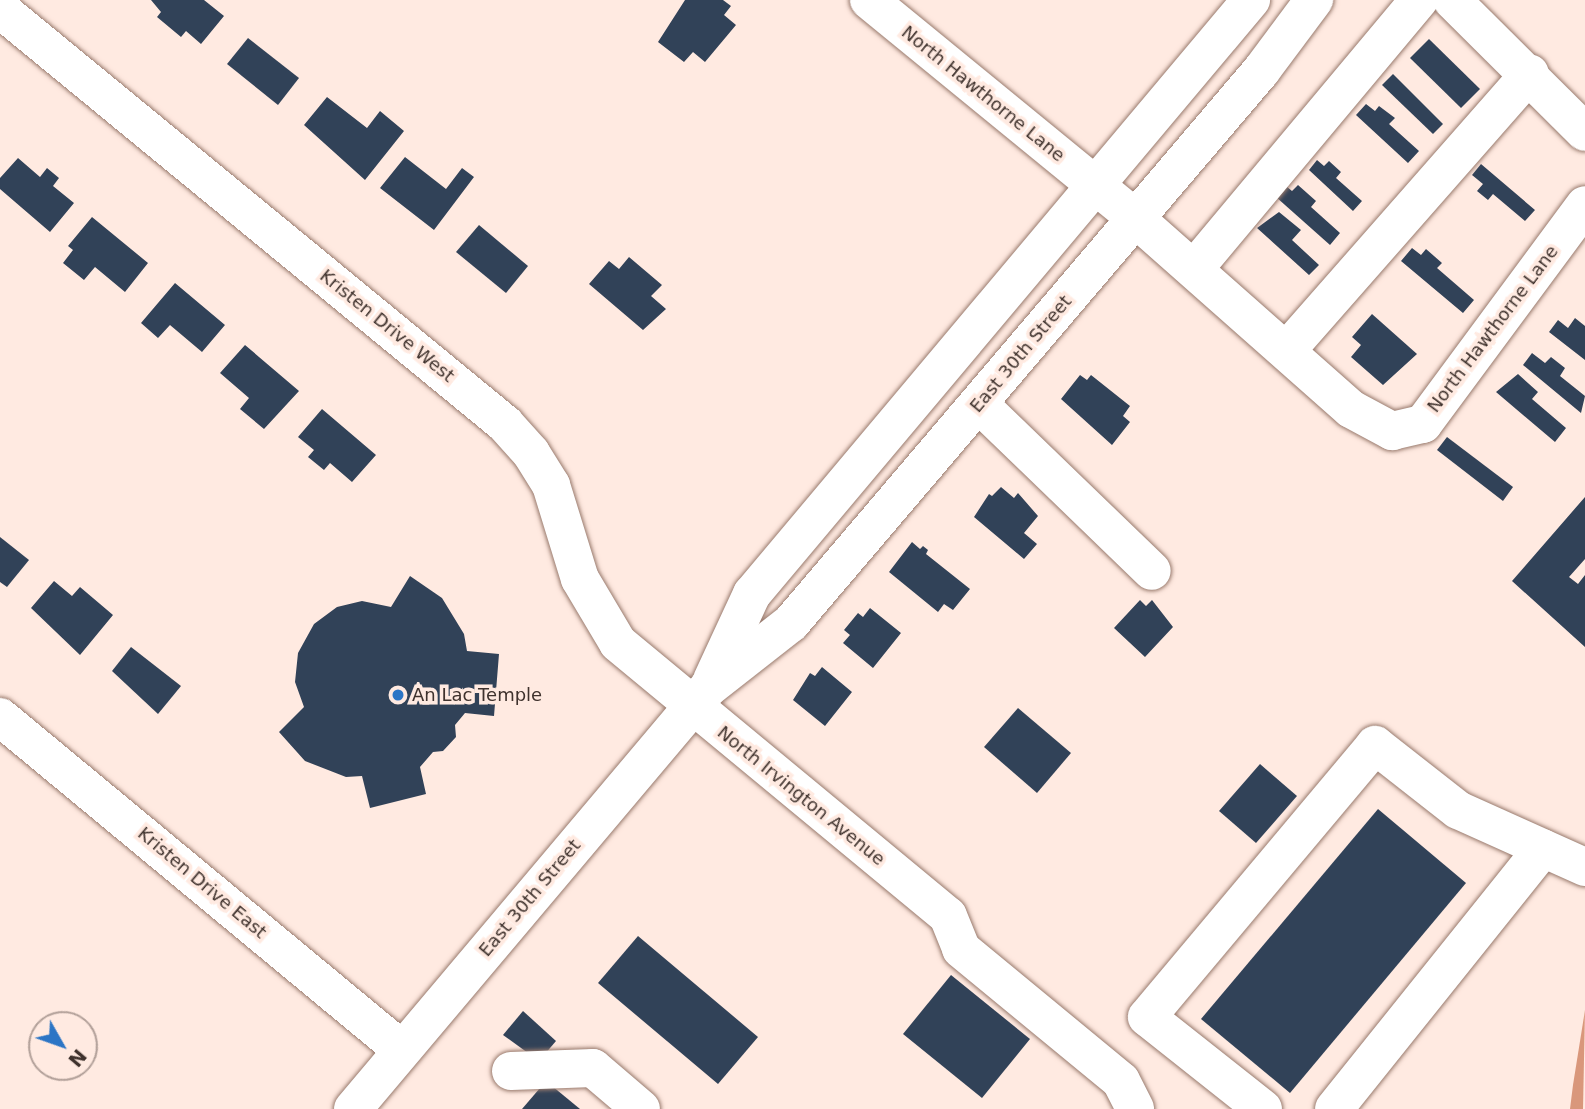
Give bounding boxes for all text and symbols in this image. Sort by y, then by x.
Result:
street label: North Hawthorne Lane [897,22,1069,166]
street label: North Hawthorne Lane [1423,241,1563,417]
street label: Kristen Drive West [315,265,459,387]
street label: East 30th Street [966,291,1076,417]
place label: An Lac Temple [412,684,542,706]
marker: An Lac Temple [390,687,406,703]
street label: North Irvington Avenue [713,722,889,870]
street label: Kristen Drive East [133,823,271,943]
street label: East 30th Street [475,835,585,961]
north arrow [28,1011,98,1081]
text: N [64,1045,91,1071]

